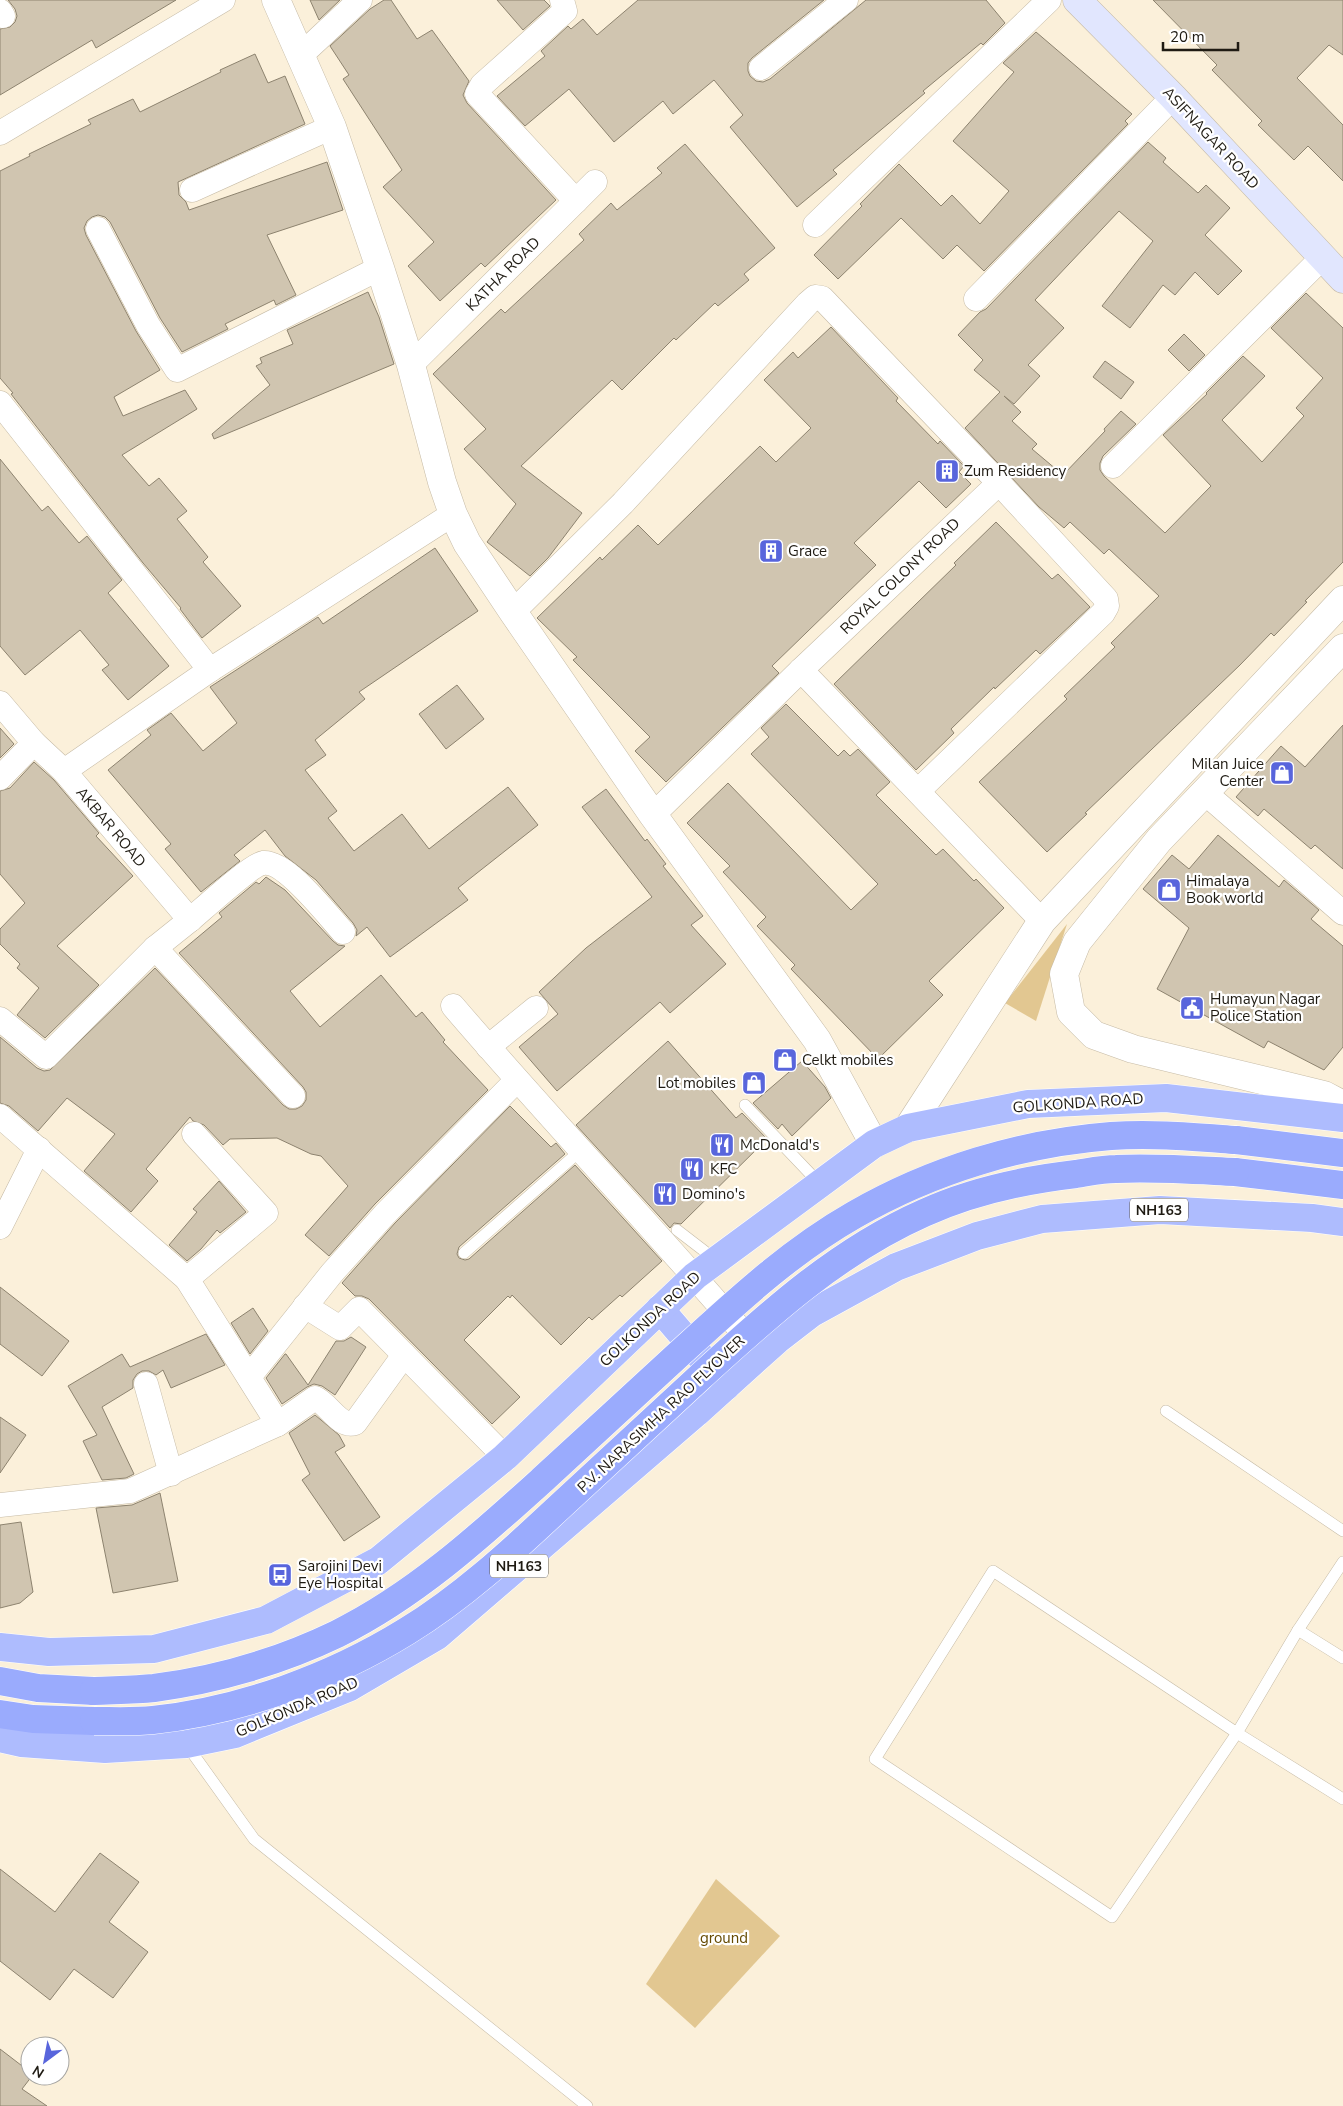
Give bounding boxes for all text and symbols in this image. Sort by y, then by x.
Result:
scale bar [1163,20,1238,52]
text: 20 m [1170,27,1205,47]
street label: ASIFNAGAR ROAD [1158,83,1264,193]
street label: KATHA ROAD [462,233,544,315]
building icon: Zum Residency [934,458,960,484]
place label: Zum Residency [964,461,1067,481]
street label: ROYAL COLONY ROAD [836,513,964,639]
building icon: Grace [758,538,784,564]
place label: Grace [788,541,827,561]
place label: Milan Juice Center [1191,754,1265,791]
shop icon: Milan Juice Center [1269,760,1295,786]
street label: AKBAR ROAD [72,783,150,871]
place label: Himalaya Book world [1186,871,1264,908]
shop icon: Himalaya Book world [1156,877,1182,903]
place label: Humayun Nagar Police Station [1210,989,1321,1026]
public building icon: Humayun Nagar Police Station [1179,995,1205,1021]
shop icon: Celkt mobiles [772,1047,798,1073]
place label: Celkt mobiles [802,1050,893,1070]
shop icon: Lot mobiles [741,1070,767,1096]
place label: Lot mobiles [658,1073,736,1093]
street label: GOLKONDA ROAD [1012,1088,1144,1118]
restaurant icon: McDonald's [709,1132,735,1158]
place label: McDonald's [740,1135,819,1155]
restaurant icon: KFC [679,1156,705,1182]
place label: KFC [710,1159,737,1179]
restaurant icon: Domino's [652,1181,678,1207]
place label: Domino's [682,1184,745,1204]
road number: NH163 [1130,1198,1188,1222]
street label: GOLKONDA ROAD [595,1267,705,1371]
street label: P.V. NARASIMHA RAO FLYOVER [573,1331,749,1497]
road number: NH163 [490,1554,548,1578]
place label: Sarojini Devi Eye Hospital [298,1556,383,1593]
bus stop icon: Sarojini Devi Eye Hospital [267,1562,293,1588]
street label: GOLKONDA ROAD [233,1672,361,1742]
park label: ground [700,1928,748,1948]
north arrow [20,2036,70,2086]
text: N [29,2061,48,2082]

